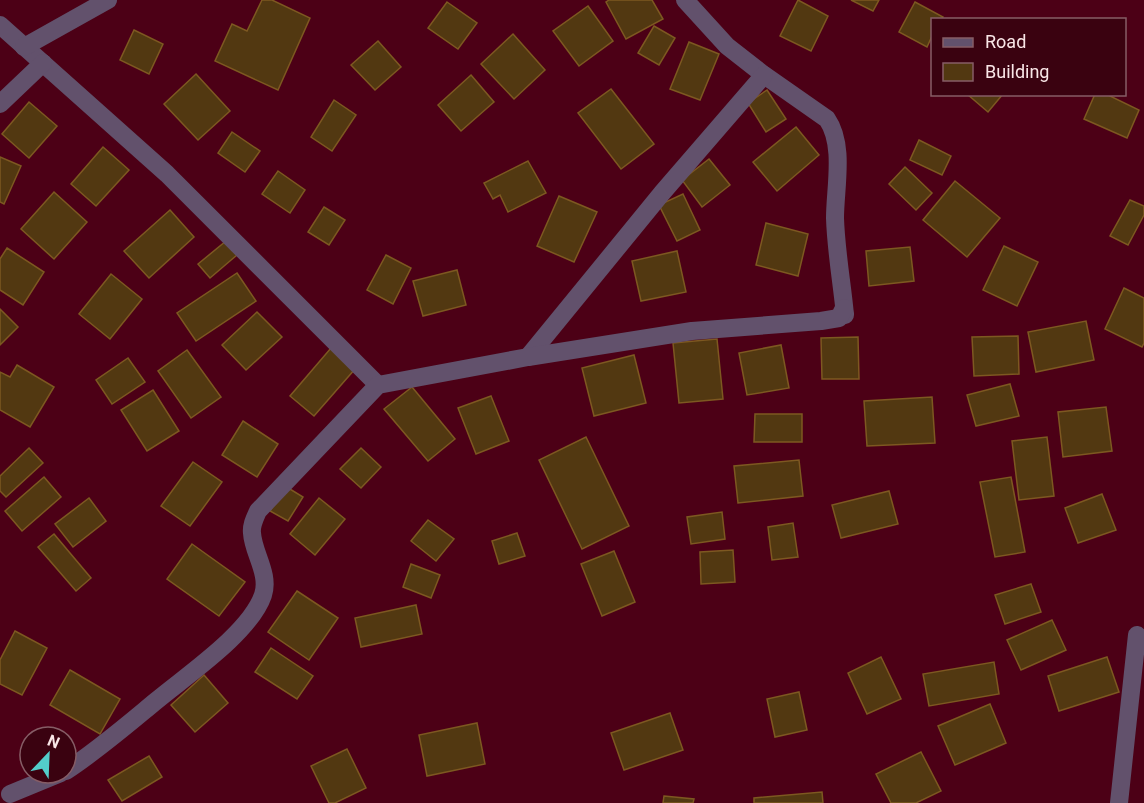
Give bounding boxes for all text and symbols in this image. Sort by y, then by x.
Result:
legend [931,18,1126,96]
text: Road [985,31,1026,52]
text: Building [985,61,1049,82]
north arrow [18,725,78,785]
text: N [45,731,63,753]

